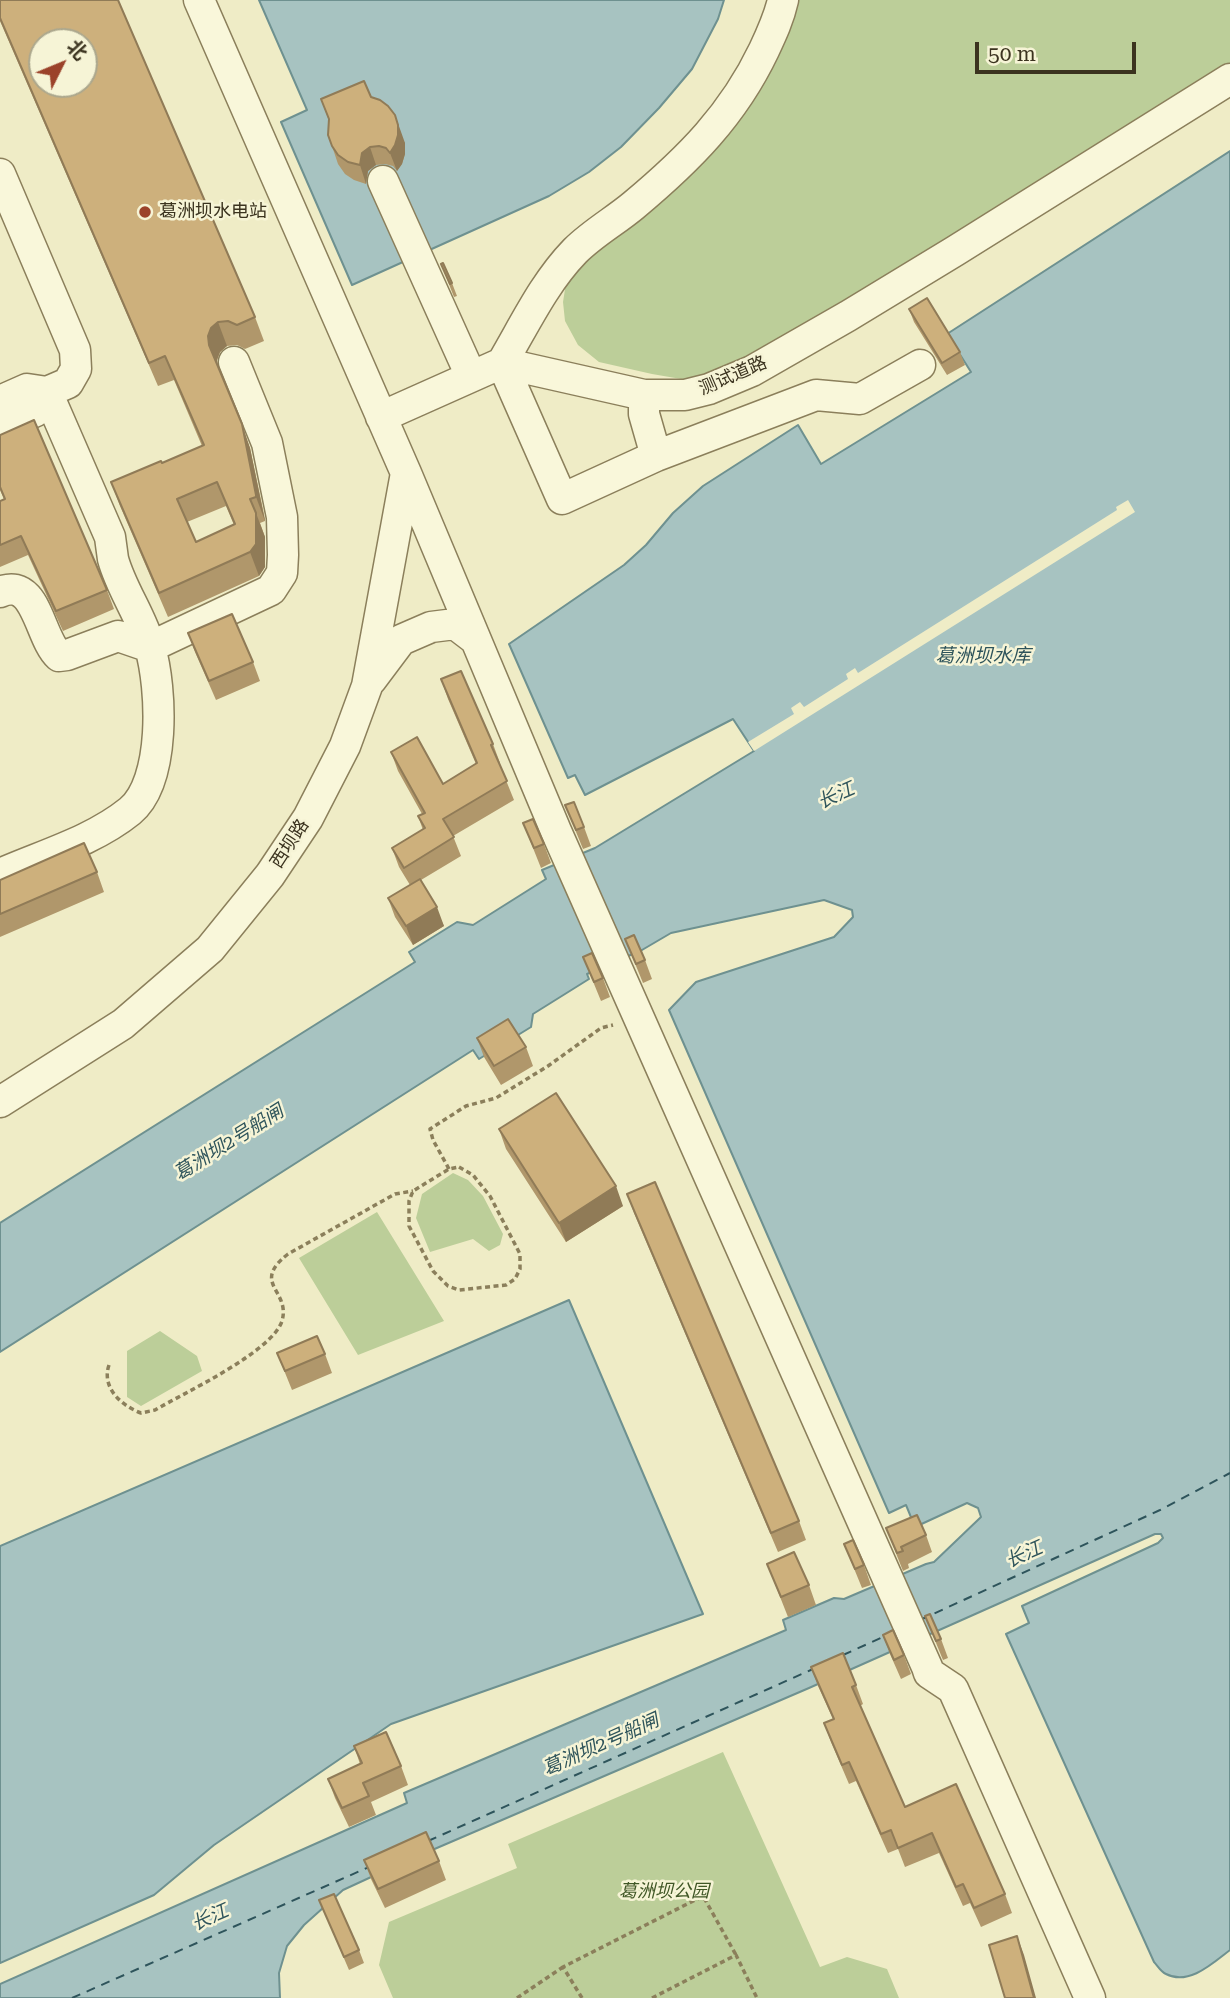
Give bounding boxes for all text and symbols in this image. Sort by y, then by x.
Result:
north arrow [28,28,98,98]
scale bar [978,28,1139,72]
text: 北 [62,35,92,64]
text: 50 m [988,42,1036,66]
place label: 葛洲坝水电站 [159,201,267,223]
marker: 葛洲坝水电站 [137,204,153,220]
street label: 测试道路 [696,352,770,400]
water label: 葛洲坝水库 [936,645,1030,667]
water label: 长江 [814,778,858,814]
street label: 西坝路 [266,815,314,873]
water label: 葛洲坝2号船闸 [170,1100,288,1186]
water label: 长江 [1002,1537,1046,1573]
water label: 葛洲坝2号船闸 [539,1709,663,1781]
park label: 葛洲坝公园 [619,1881,709,1903]
water label: 长江 [188,1900,232,1936]

